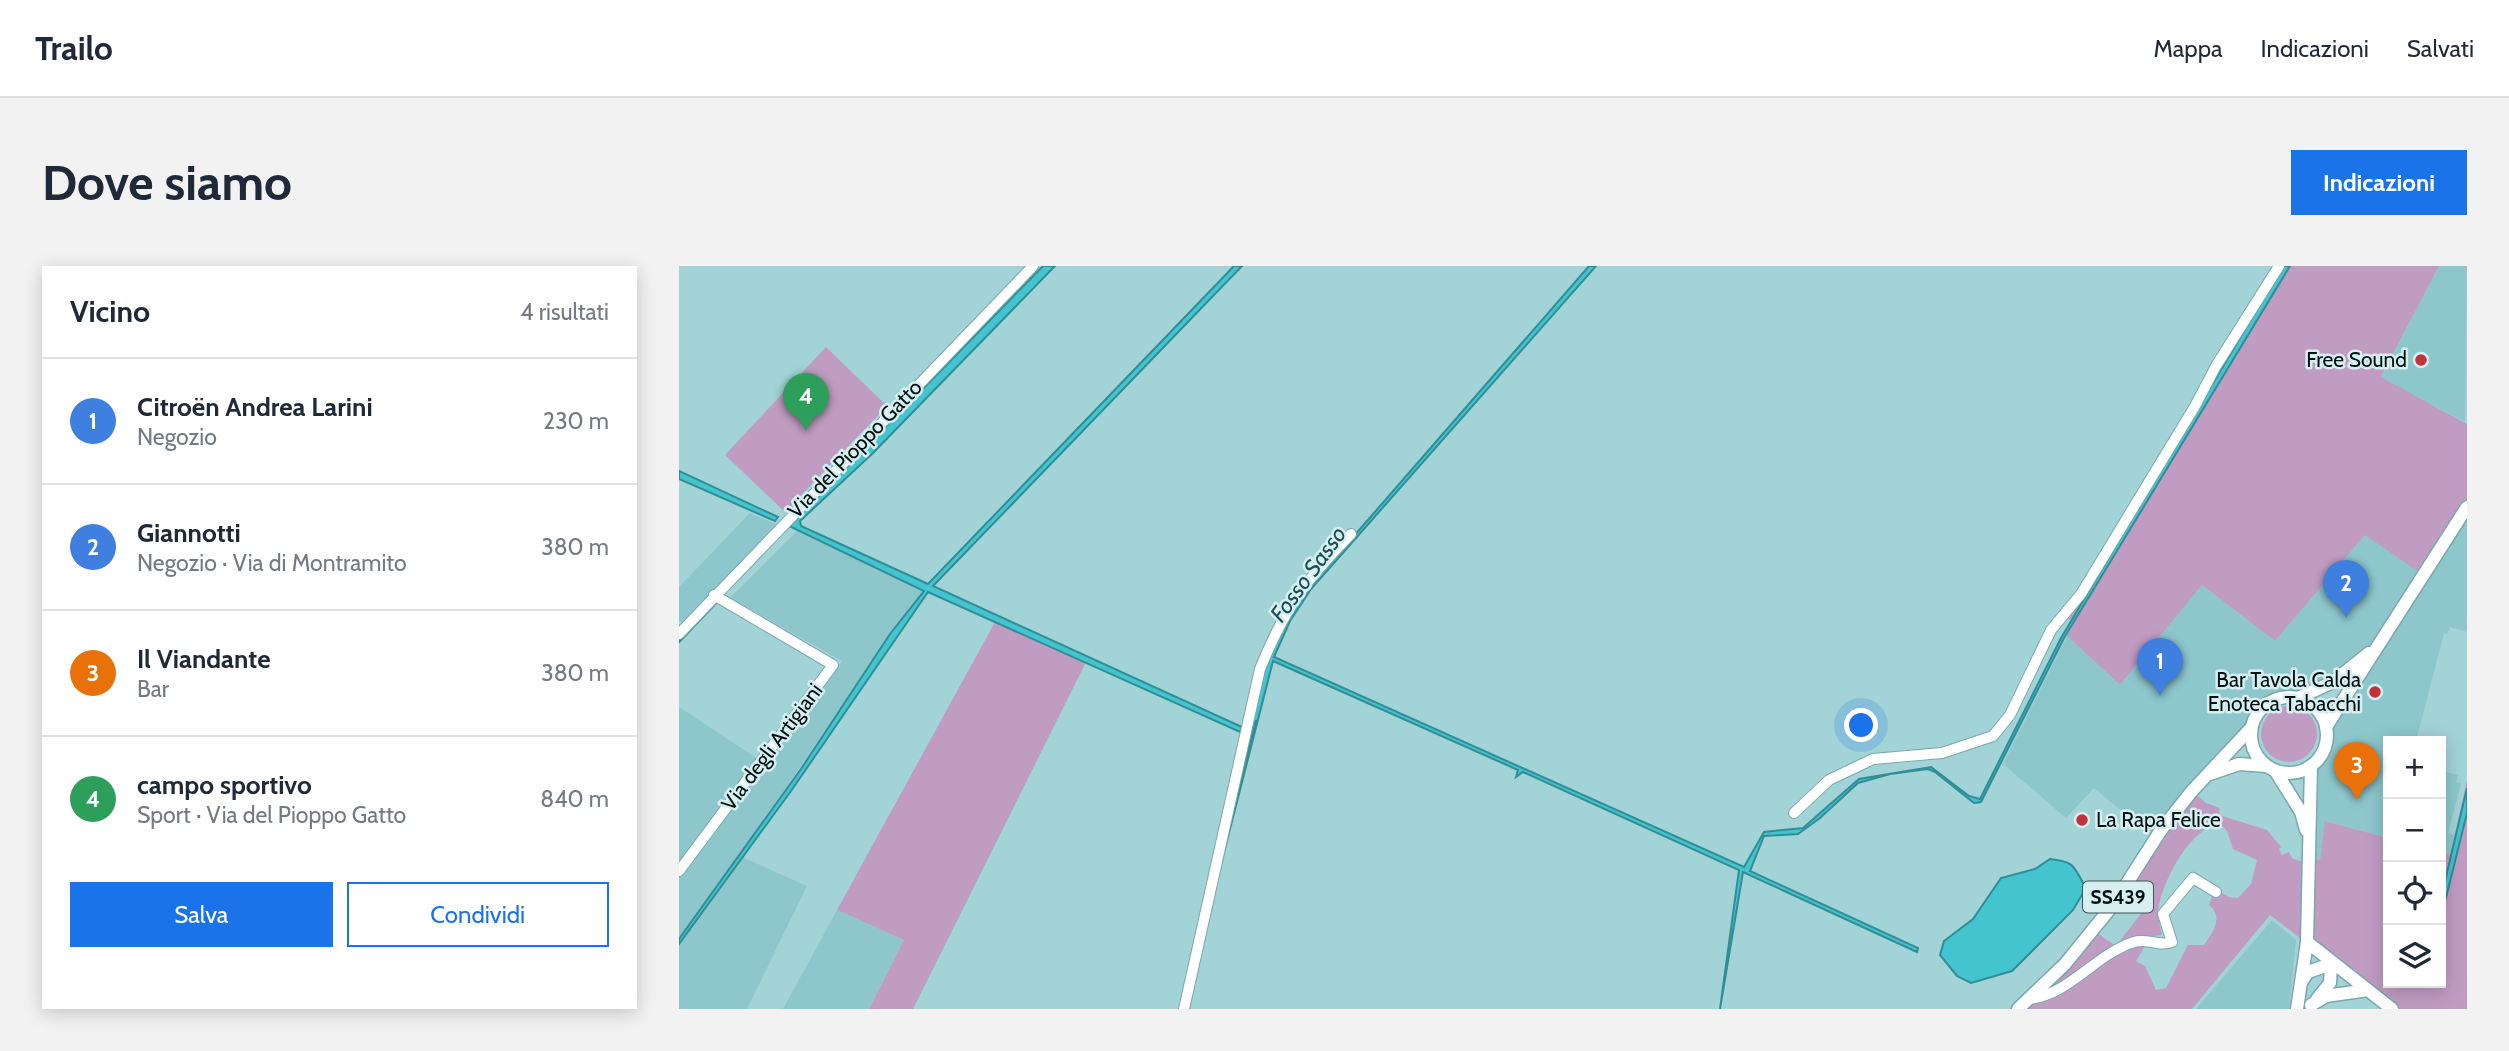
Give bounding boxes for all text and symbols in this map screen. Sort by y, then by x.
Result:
text: Trailo [35,28,113,68]
text: Mappa [2153,34,2223,63]
text: Indicazioni [2261,34,2369,63]
text: Salvati [2407,34,2474,63]
button: Indicazioni [2291,150,2467,215]
text: Dove siamo [42,153,292,212]
text: Vicino [70,293,150,330]
text: 4 risultati [520,298,609,326]
place label: Free Sound [2306,347,2407,372]
marker: Free Sound [2413,352,2429,368]
pin: 4 [783,373,829,431]
street label: Via del Pioppo Gatto [782,374,927,523]
text: Citroën Andrea Larini [137,391,373,423]
text: 1 [89,407,97,435]
text: 230 m [543,407,609,435]
text: Negozio [137,423,217,451]
text: Giannotti [137,517,241,549]
water label: Fosso Sasso [1264,521,1352,627]
text: 2 [87,533,99,561]
text: 380 m [541,533,609,561]
text: Negozio · Via di Montramito [137,549,407,577]
pin: 2 [2323,560,2369,618]
pin: 1 [2137,638,2183,696]
text: Il Viandante [137,643,271,675]
text: 3 [87,659,99,687]
text: 380 m [541,659,609,687]
place label: Bar Tavola Calda Enoteca Tabacchi [2208,667,2361,716]
text: Bar [137,675,169,703]
street label: Via degli Artigiani [716,678,828,815]
marker: Bar Tavola Calda Enoteca Tabacchi [2367,684,2383,700]
your location [1844,708,1878,742]
map controls [2383,736,2446,988]
button: + [2383,736,2446,799]
pin: 3 [2334,742,2380,800]
text: campo sportivo [137,769,312,801]
text: 4 [86,785,100,813]
text: 840 m [540,785,609,813]
button: − [2383,799,2446,862]
text: Sport · Via del Pioppo Gatto [137,801,406,829]
place label: La Rapa Felice [2096,807,2221,832]
marker: La Rapa Felice [2074,812,2090,828]
button: locate [2383,862,2446,925]
button: Salva [70,882,333,947]
button: Condividi [347,882,609,947]
road number: SS439 [2083,882,2153,912]
button: layers [2383,925,2446,988]

